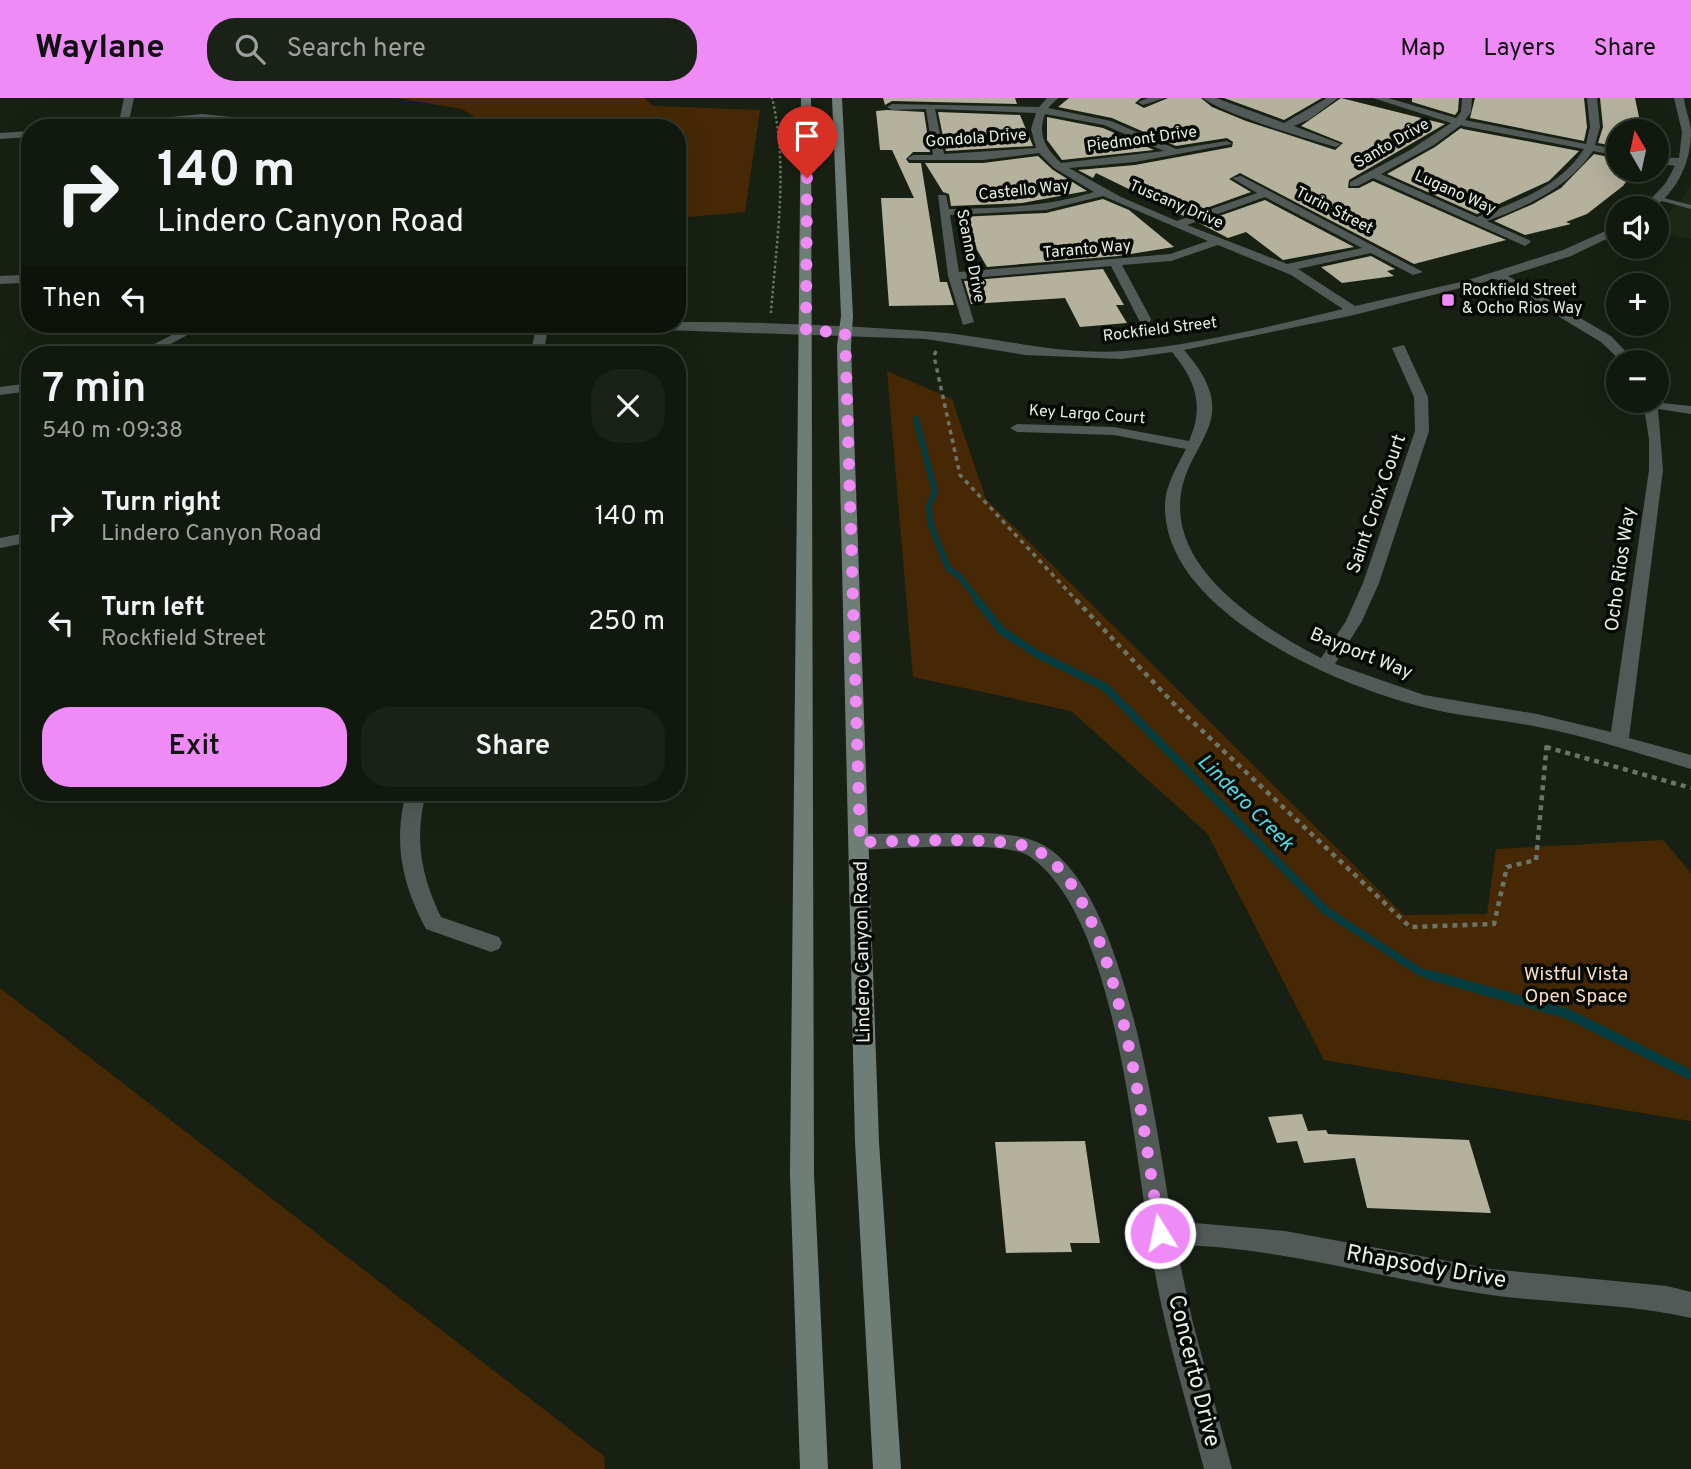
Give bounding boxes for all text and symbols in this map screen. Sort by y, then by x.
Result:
search box [207,18,697,81]
text: Waylane [35,28,165,70]
icon: search [231,30,269,68]
text: Search here [287,33,426,66]
text: Map [1400,34,1445,64]
text: Layers [1483,34,1555,64]
text: Share [1593,34,1656,64]
pin [777,106,837,178]
street label: Santo Drive [1351,114,1433,174]
icon: arrive [788,117,826,155]
north arrow [1606,119,1670,182]
map controls [1606,119,1669,413]
street label: Piedmont Drive [1086,122,1198,158]
street label: Gondola Drive [925,125,1027,153]
text: 140 m [157,142,296,204]
icon: right [42,147,133,238]
street label: Lugano Way [1411,166,1499,220]
street label: Castello Way [978,176,1070,206]
street label: Tuscany Drive [1126,176,1226,234]
street label: Turin Street [1292,183,1376,239]
button: sound [1606,196,1669,259]
text: Lindero Canyon Road [157,203,464,243]
street label: Scanno Drive [951,208,989,304]
street label: Taranto Way [1042,236,1132,264]
button: + [1606,273,1669,336]
icon: left [115,280,153,318]
place label: Rockfield Street & Ocho Rios Way [1462,281,1582,319]
text: Then [42,283,101,316]
marker: Rockfield Street & Ocho Rios Way [1440,292,1456,308]
street label: Rockfield Street [1102,313,1218,347]
button: − [1606,350,1669,413]
text: 7 min [42,364,146,417]
button: close [591,369,665,443]
street label: Key Largo Court [1028,401,1146,429]
text: 540 m · 09:38 [42,417,183,446]
street label: Saint Croix Court [1342,431,1412,577]
text: Turn right [101,487,221,520]
icon: right [42,499,80,537]
text: 140 m [595,501,665,534]
street label: Ocho Rios Way [1600,505,1642,633]
text: Lindero Canyon Road [101,520,322,549]
text: Turn left [101,592,205,625]
icon: left [42,604,80,642]
text: 250 m [588,606,665,639]
street label: Bayport Way [1306,622,1416,686]
text: Rockfield Street [101,625,266,654]
button: Exit [42,707,347,787]
button: Share [361,707,665,787]
water label: Lindero Creek [1191,749,1300,858]
street label: Lindero Canyon Road [849,861,877,1043]
park label: Wistful Vista Open Space [1524,963,1628,1009]
position arrow [1123,1196,1197,1270]
street label: Rhapsody Drive [1344,1240,1508,1296]
street label: Concerto Drive [1160,1292,1226,1450]

